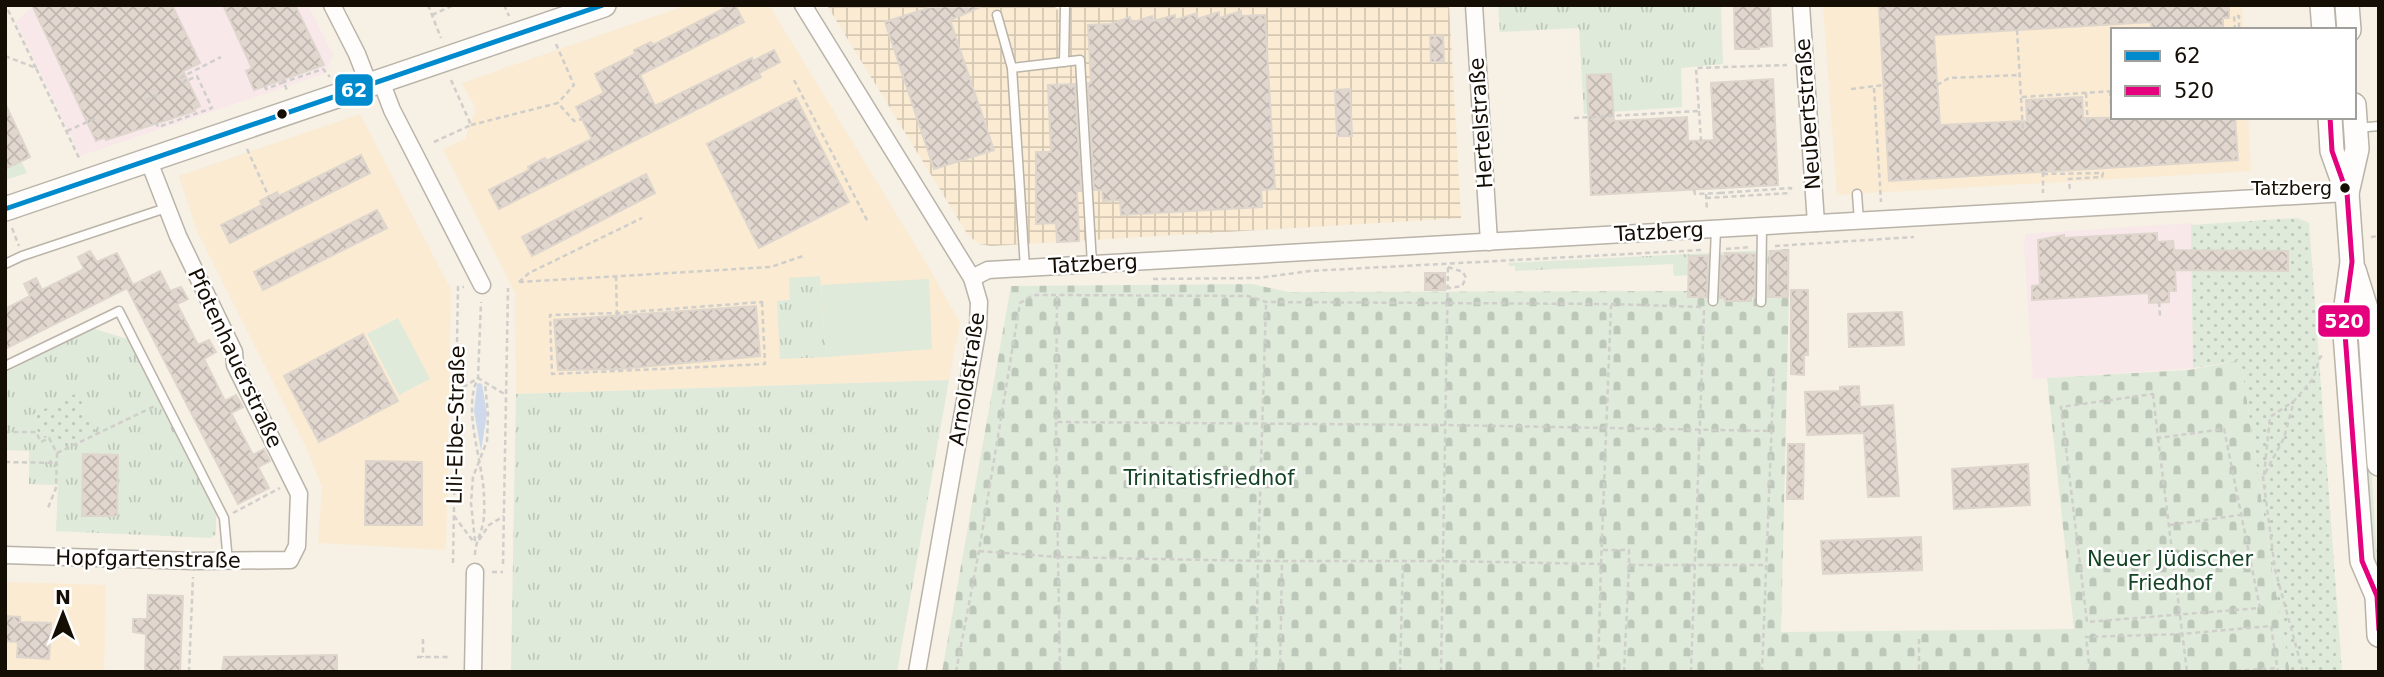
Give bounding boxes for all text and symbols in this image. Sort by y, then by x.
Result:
legend [2111,28,2356,119]
street label: Neubertstraße [1791,37,1825,191]
text: 62 [2174,44,2201,68]
street label: Hertelstraße [1464,57,1498,189]
line badge: 62 [334,73,374,107]
text: 62 [341,79,367,101]
text: 520 [2174,79,2214,103]
unlabelled marker [275,107,289,121]
place label: Tatzberg [2250,177,2332,199]
marker: Tatzberg [2338,181,2352,195]
street label: Tatzberg [1613,218,1704,246]
street label: Tatzberg [1047,250,1138,278]
street label: Pfotenhauerstraße [183,264,287,452]
line badge: 520 [2317,304,2371,338]
text: 520 [2324,310,2364,332]
street label: Arnoldstraße [945,311,989,447]
street label: Lili-Elbe-Straße [443,345,469,505]
park label: Trinitatisfriedhof [1122,466,1295,490]
street label: Hopfgartenstraße [55,545,241,573]
park label: Neuer Jüdischer Friedhof [2087,547,2253,595]
north arrow [28,579,98,649]
text: N [55,586,71,608]

